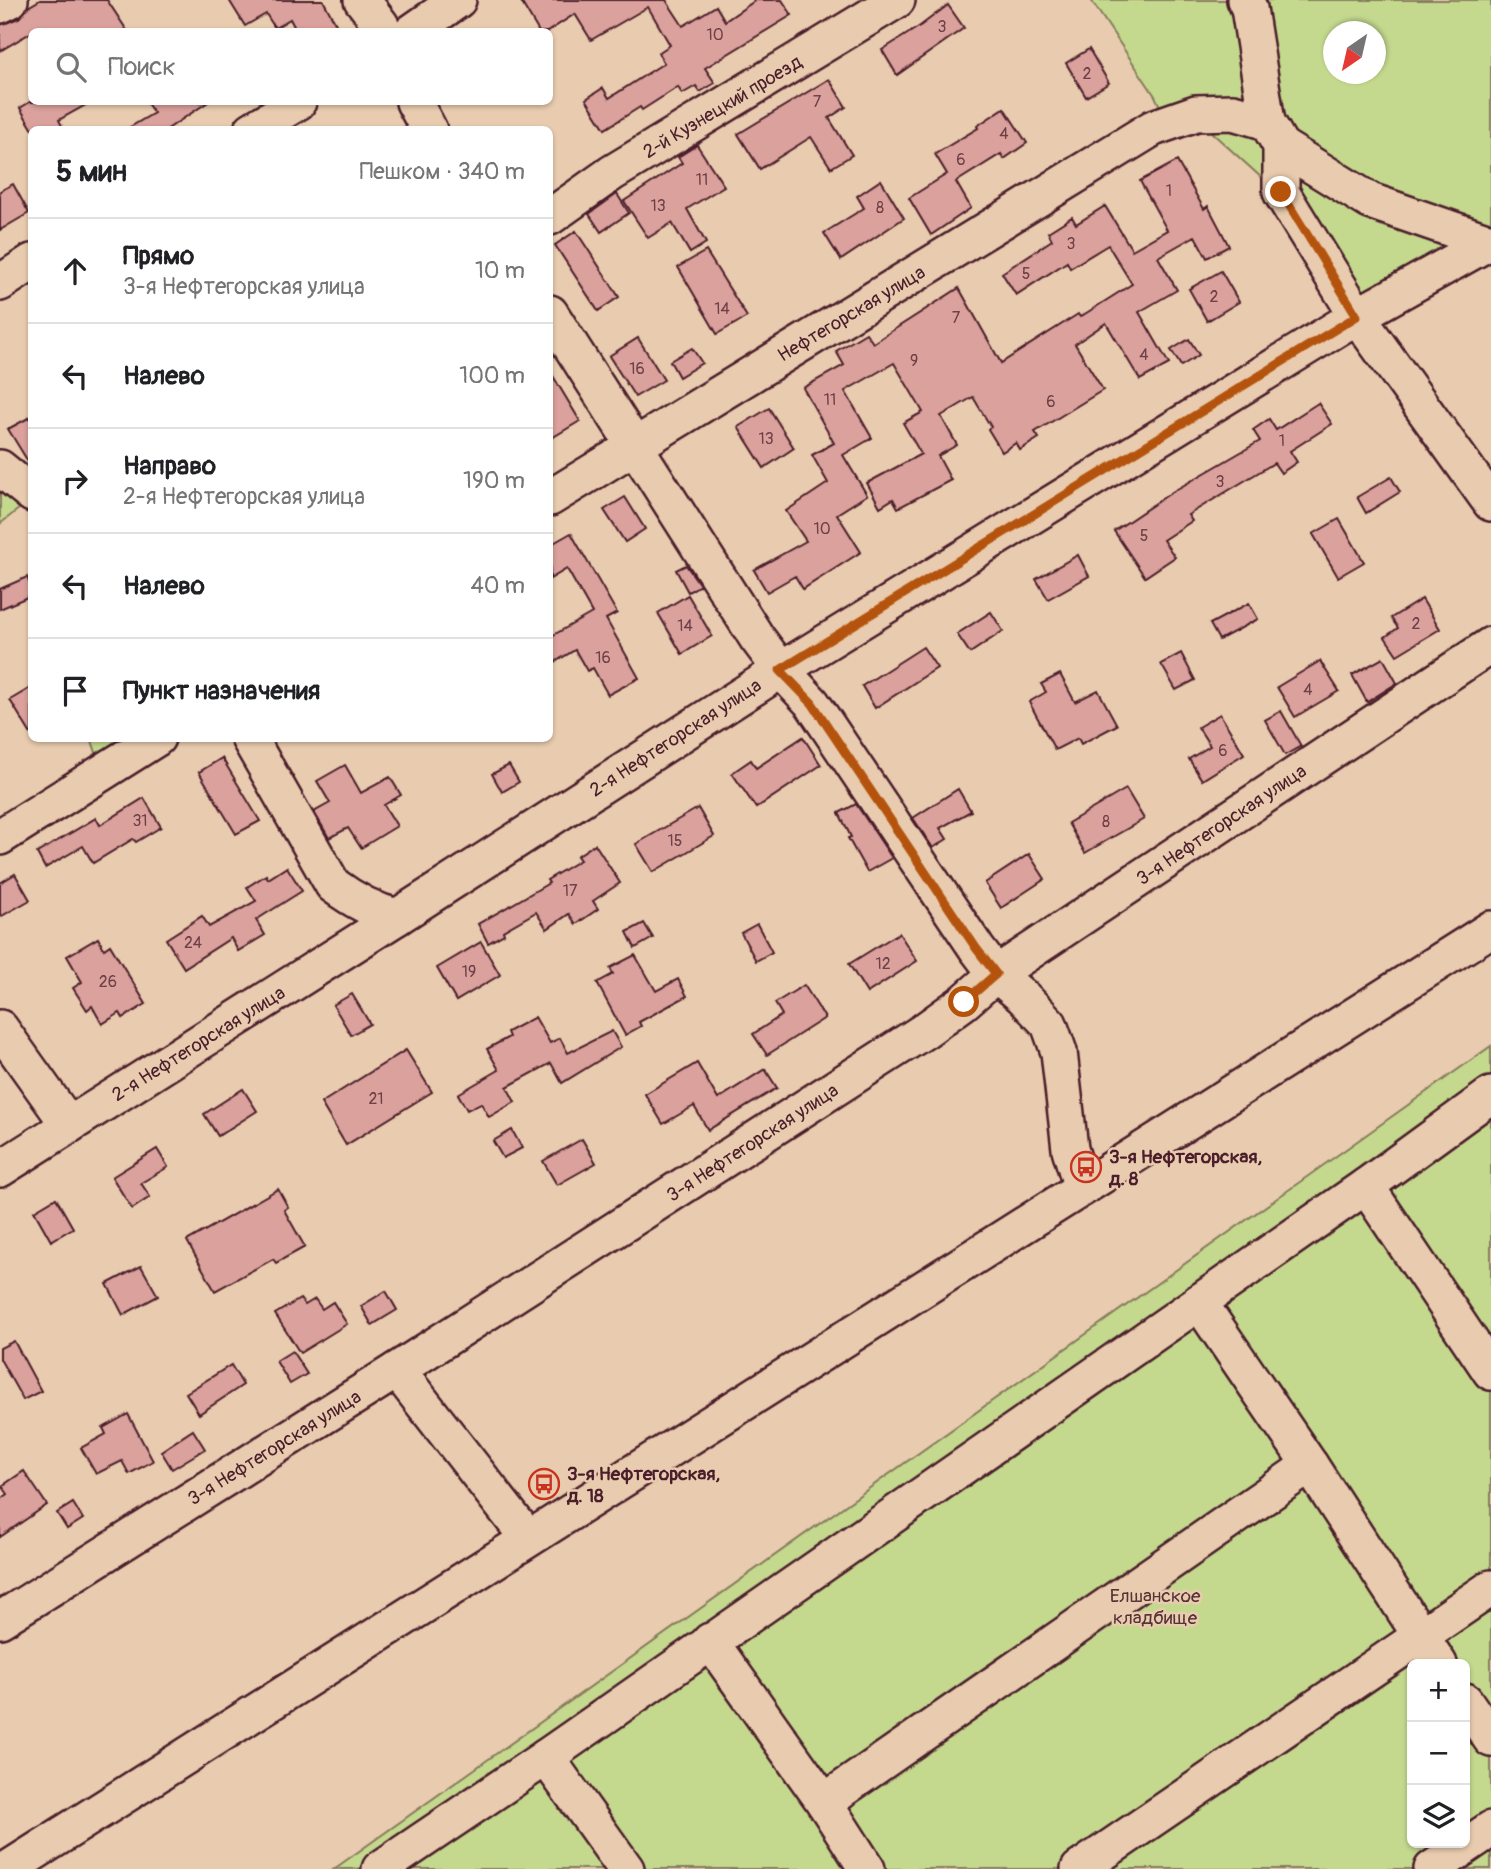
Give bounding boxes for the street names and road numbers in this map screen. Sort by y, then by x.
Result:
street label: 2-й Кузнецкий проезд [639,50,807,164]
street label: Нефтегорская улица [773,260,930,367]
street label: 2-я Нефтегорская улица [585,673,766,802]
street label: 3-я Нефтегорская улица [1132,759,1311,891]
street label: 2-я Нефтегорская улица [107,981,290,1107]
street label: 3-я Нефтегорская улица [662,1078,843,1207]
street label: 3-я Нефтегорская улица [183,1385,366,1511]

